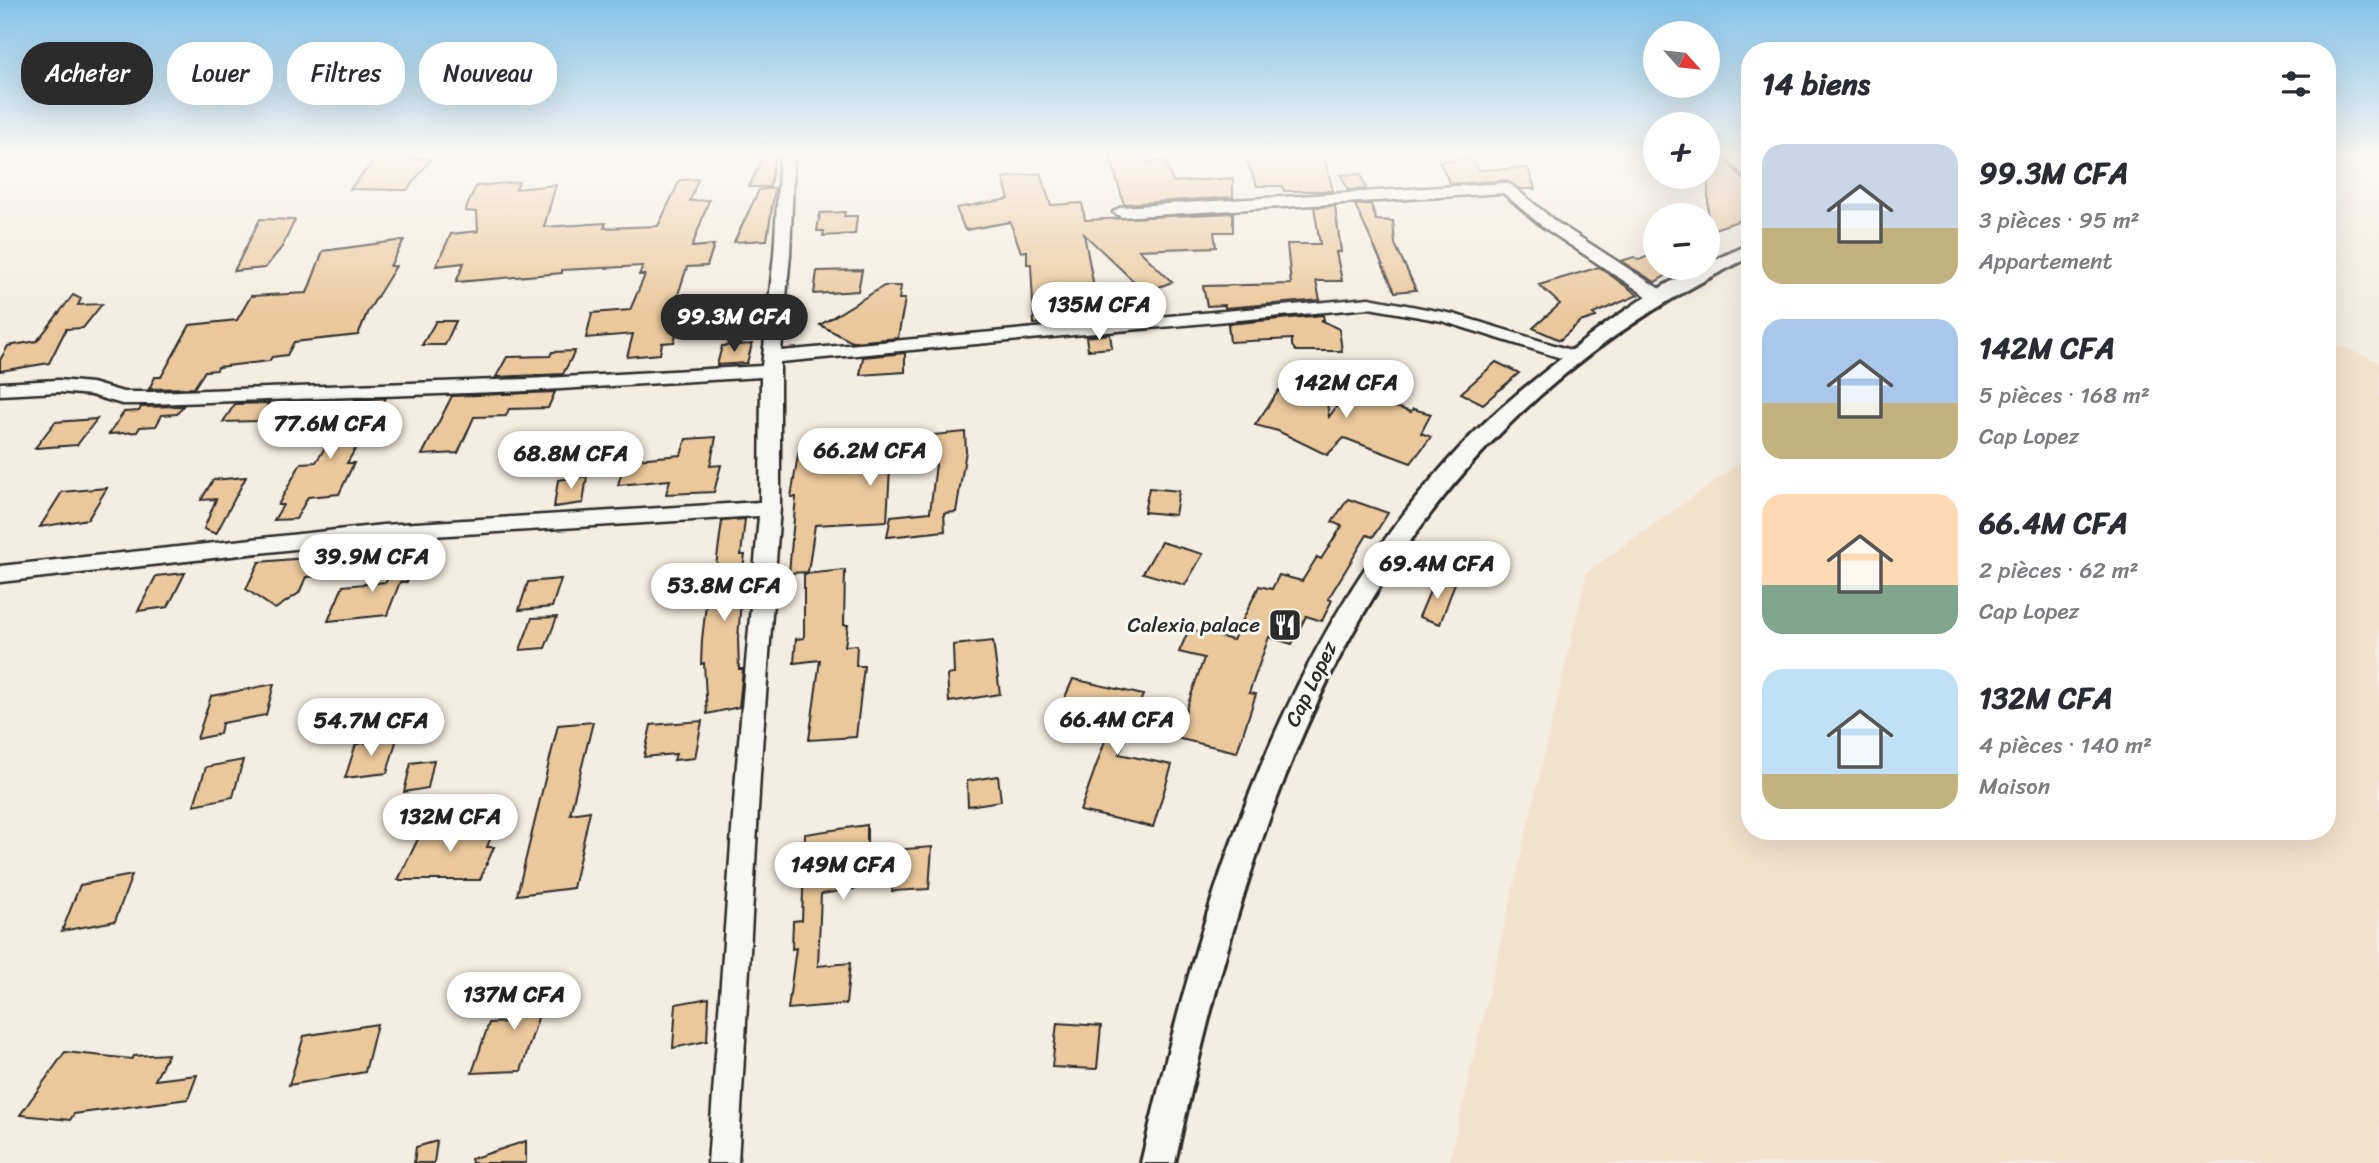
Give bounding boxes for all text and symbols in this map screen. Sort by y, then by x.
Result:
north arrow [1643,21,1720,98]
map controls [1643,21,1720,280]
chip: Acheter [21,42,153,105]
chip: Louer [167,42,273,105]
chip: Filtres [287,42,405,105]
chip: Nouveau [419,42,557,105]
text: 14 biens [1762,57,1870,111]
icon: filters [2277,65,2315,103]
button: + [1643,112,1720,189]
text: 99.3M CFA [1979,146,2128,200]
icon: home [1818,172,1902,256]
text: 3 pièces · 95 m² [1979,200,2140,241]
button: − [1643,203,1720,280]
text: Appartement [1979,241,2113,282]
pin: 135M CFA [1027,282,1171,342]
text: 135M CFA [1047,284,1151,325]
pin: 99.3M CFA [654,294,814,354]
text: 99.3M CFA [677,296,791,337]
text: 142M CFA [1979,321,2115,375]
icon: home [1818,347,1902,431]
pin: 142M CFA [1274,360,1418,420]
text: 142M CFA [1294,362,1398,403]
text: 5 pièces · 168 m² [1979,375,2150,416]
pin: 77.6M CFA [250,402,410,461]
text: 77.6M CFA [274,403,387,444]
text: Cap Lopez [1979,416,2080,457]
pin: 66.2M CFA [790,428,950,488]
text: 66.2M CFA [813,430,927,471]
pin: 68.8M CFA [491,432,651,491]
text: 68.8M CFA [514,433,628,474]
text: 66.4M CFA [1979,496,2128,550]
icon: home [1818,522,1902,606]
pin: 39.9M CFA [292,534,452,594]
text: 39.9M CFA [315,536,429,577]
pin: 69.4M CFA [1357,542,1517,601]
text: 69.4M CFA [1379,543,1495,584]
text: 2 pièces · 62 m² [1979,550,2138,591]
pin: 53.8M CFA [644,564,804,623]
text: 53.8M CFA [667,565,781,606]
text: Cap Lopez [1979,591,2080,632]
place label: Calexia palace [1128,606,1260,644]
restaurant icon: Calexia palace [1266,606,1304,644]
street label: Cap Lopez [1274,634,1348,734]
text: 132M CFA [1979,671,2113,725]
icon: home [1818,697,1902,781]
pin: 54.7M CFA [291,698,451,758]
pin: 66.4M CFA [1037,698,1197,757]
text: 66.4M CFA [1060,699,1174,740]
text: 54.7M CFA [313,700,429,741]
text: 4 pièces · 140 m² [1979,725,2152,766]
text: Maison [1979,766,2050,807]
pin: 132M CFA [378,794,522,854]
text: 132M CFA [399,796,501,837]
pin: 149M CFA [771,842,915,902]
text: 149M CFA [790,844,896,885]
pin: 137M CFA [442,972,586,1032]
text: 137M CFA [463,974,565,1015]

